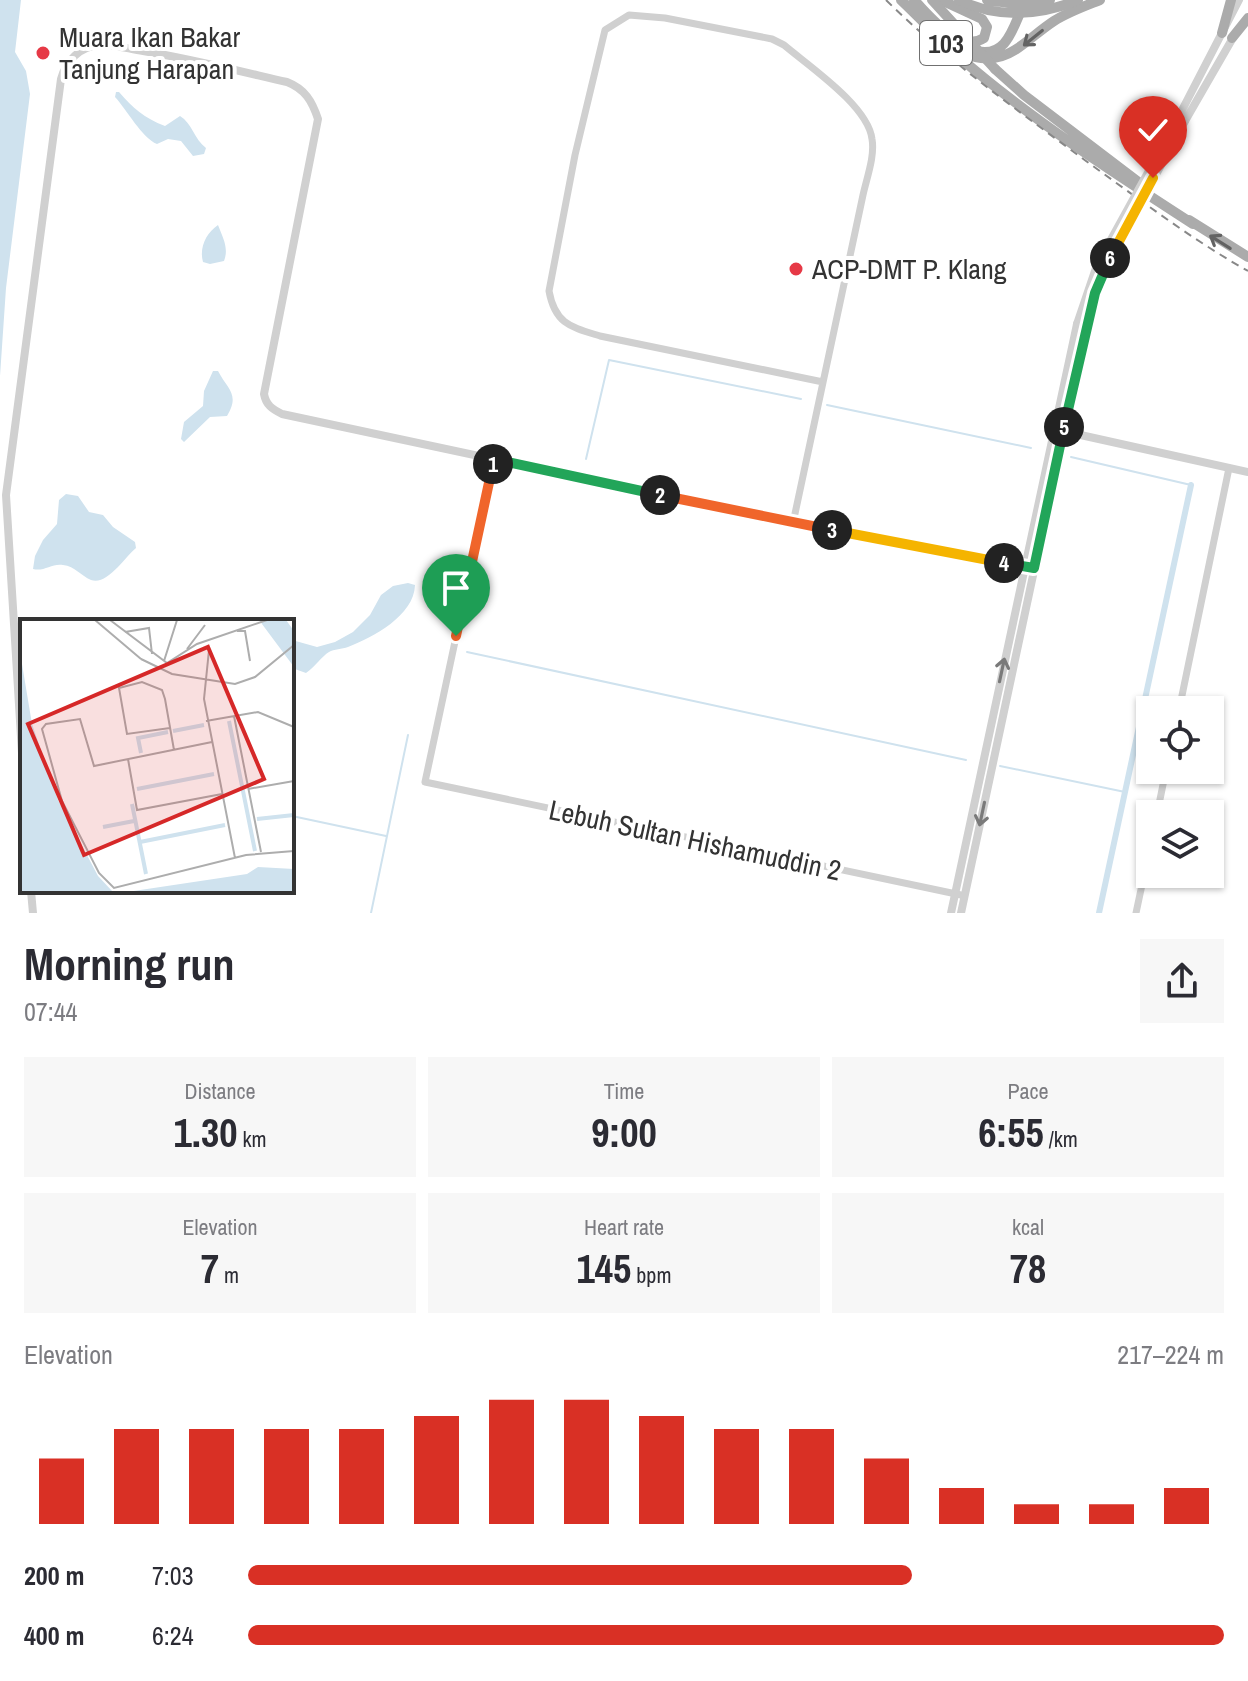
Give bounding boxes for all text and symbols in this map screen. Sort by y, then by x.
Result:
place label: Muara Ikan Bakar Tanjung Harapan [59,18,241,88]
road number: 103 [920,21,972,65]
one-way arrow [1023,29,1044,47]
marker: Muara Ikan Bakar Tanjung Harapan [34,44,52,62]
pin [1119,96,1187,178]
icon: check [1131,108,1175,152]
one-way arrow [1209,233,1232,249]
pin: 6 [1090,238,1130,278]
text: 6 [1105,243,1115,273]
place label: ACP-DMT P. Klang [811,250,1007,288]
marker: ACP-DMT P. Klang [787,260,805,278]
pin: 5 [1044,407,1084,447]
text: 5 [1059,412,1069,442]
pin: 1 [473,444,513,484]
text: 1 [488,449,498,479]
pin: 2 [640,475,680,515]
text: 2 [655,480,665,510]
pin: 3 [812,510,852,550]
text: 3 [827,515,837,545]
pin: 4 [984,543,1024,583]
text: 4 [999,548,1009,578]
pin [422,554,490,636]
icon: arrive [434,566,478,610]
inset map [20,619,294,893]
one-way arrow [995,658,1010,684]
map controls [1136,696,1224,888]
button: locate [1136,696,1224,784]
street label: Lebuh Sultan Hishamuddin 2 [546,790,844,890]
one-way arrow [974,800,989,826]
button: layers [1136,800,1224,888]
text: Morning run [24,934,234,994]
button: share [1140,939,1224,1023]
text: 07:44 [24,994,77,1029]
text: Distance [184,1076,256,1106]
text: Time [604,1076,644,1106]
text: Pace [1007,1076,1049,1106]
text: 1.30 [174,1106,237,1159]
text: 9:00 [591,1106,657,1159]
text: 6:55 [978,1106,1044,1159]
text: km [237,1124,266,1154]
text: /km [1044,1124,1078,1154]
text: Elevation [182,1212,258,1242]
text: Heart rate [584,1212,664,1242]
text: kcal [1012,1212,1044,1242]
text: 7 [201,1242,219,1295]
text: 145 [577,1242,631,1295]
text: 78 [1010,1242,1046,1295]
text: m [219,1260,239,1290]
text: bpm [631,1260,671,1290]
text: Elevation [24,1337,113,1372]
text: 217–224 m [1117,1337,1224,1372]
text: 200 m [24,1558,84,1593]
text: 7:03 [152,1558,194,1593]
text: 400 m [24,1618,84,1653]
text: 6:24 [152,1618,194,1653]

